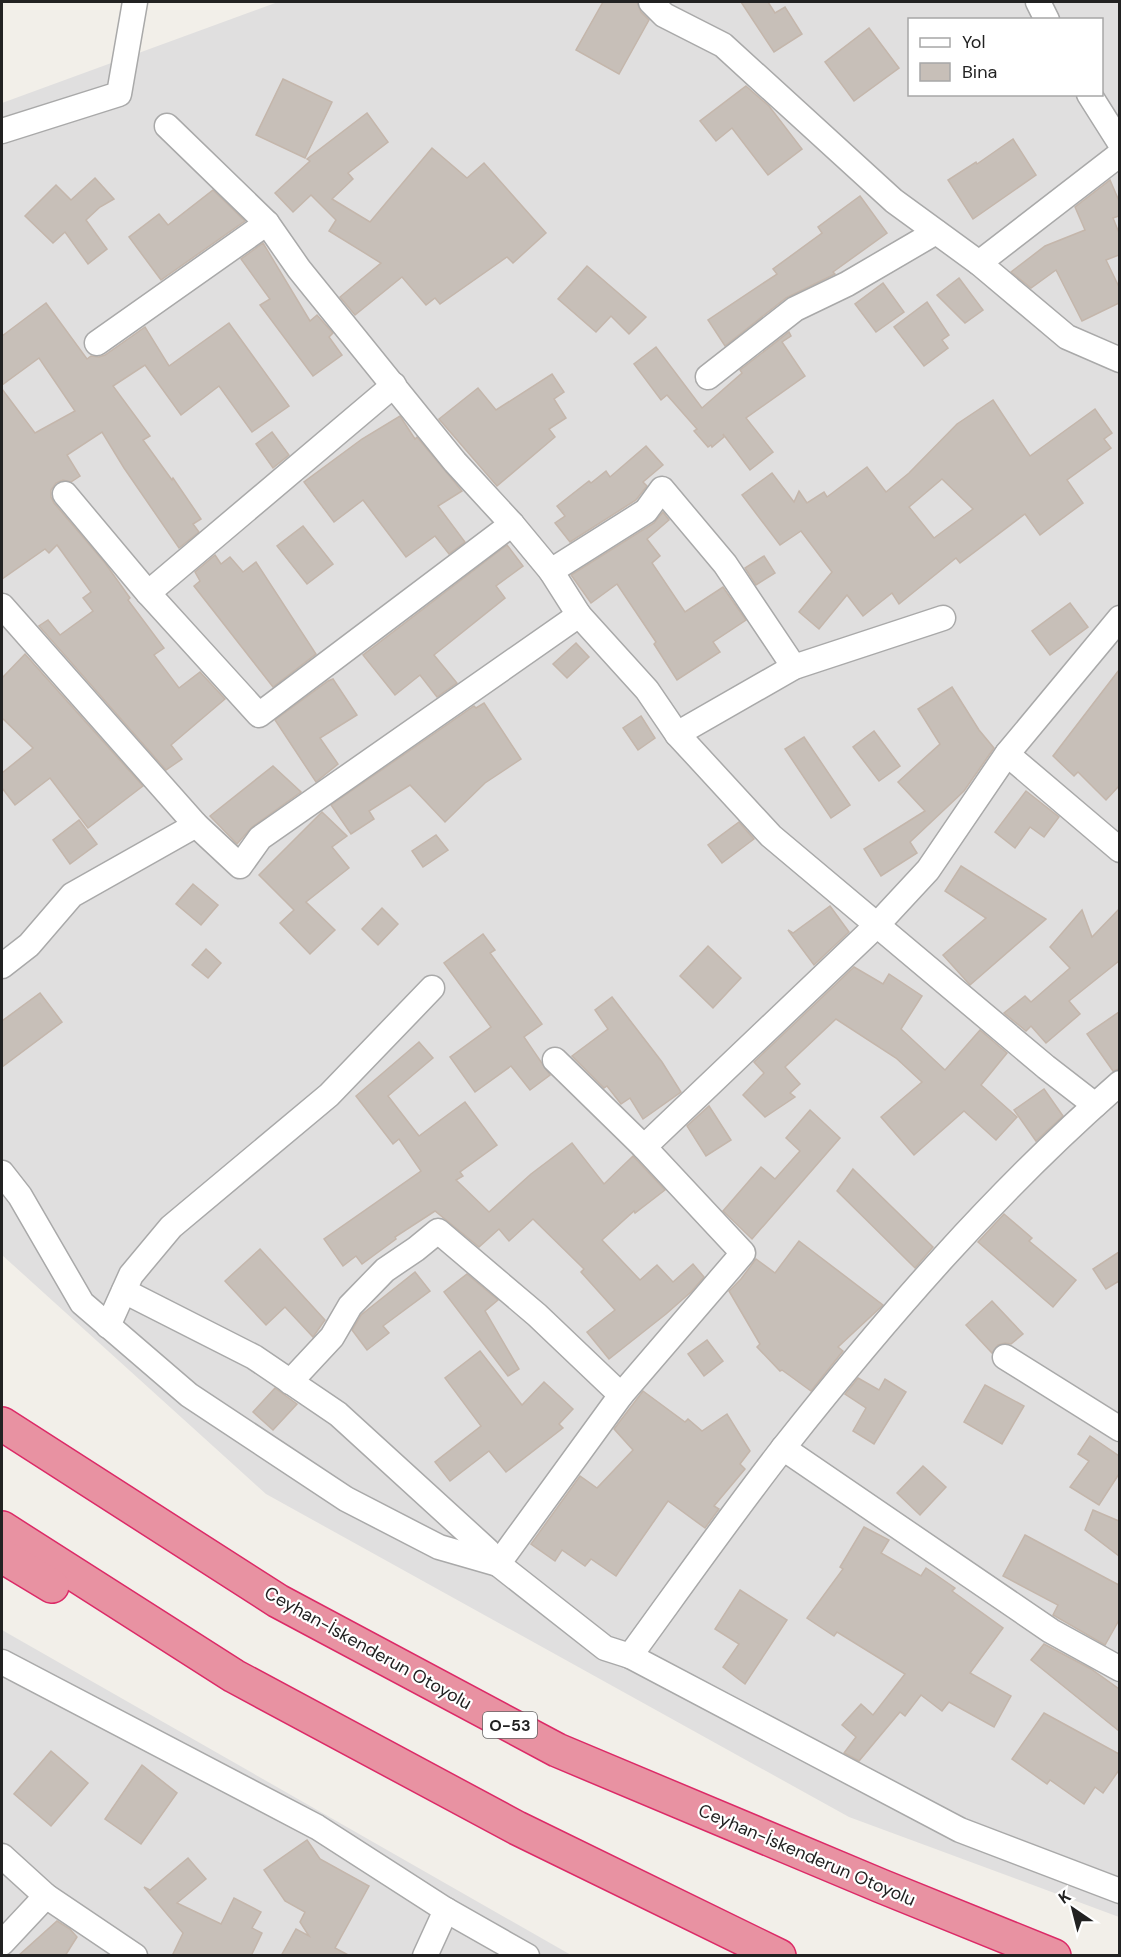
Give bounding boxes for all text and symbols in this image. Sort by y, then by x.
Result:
legend [908,18,1103,96]
text: Yol [962,30,986,54]
text: Bina [962,60,997,84]
street label: Ceyhan-İskenderun Otoyolu [260,1581,476,1715]
road number: O-53 [483,1712,537,1738]
street label: Ceyhan-İskenderun Otoyolu [695,1798,919,1912]
north arrow [1043,1879,1103,1939]
text: K [1054,1885,1075,1909]

